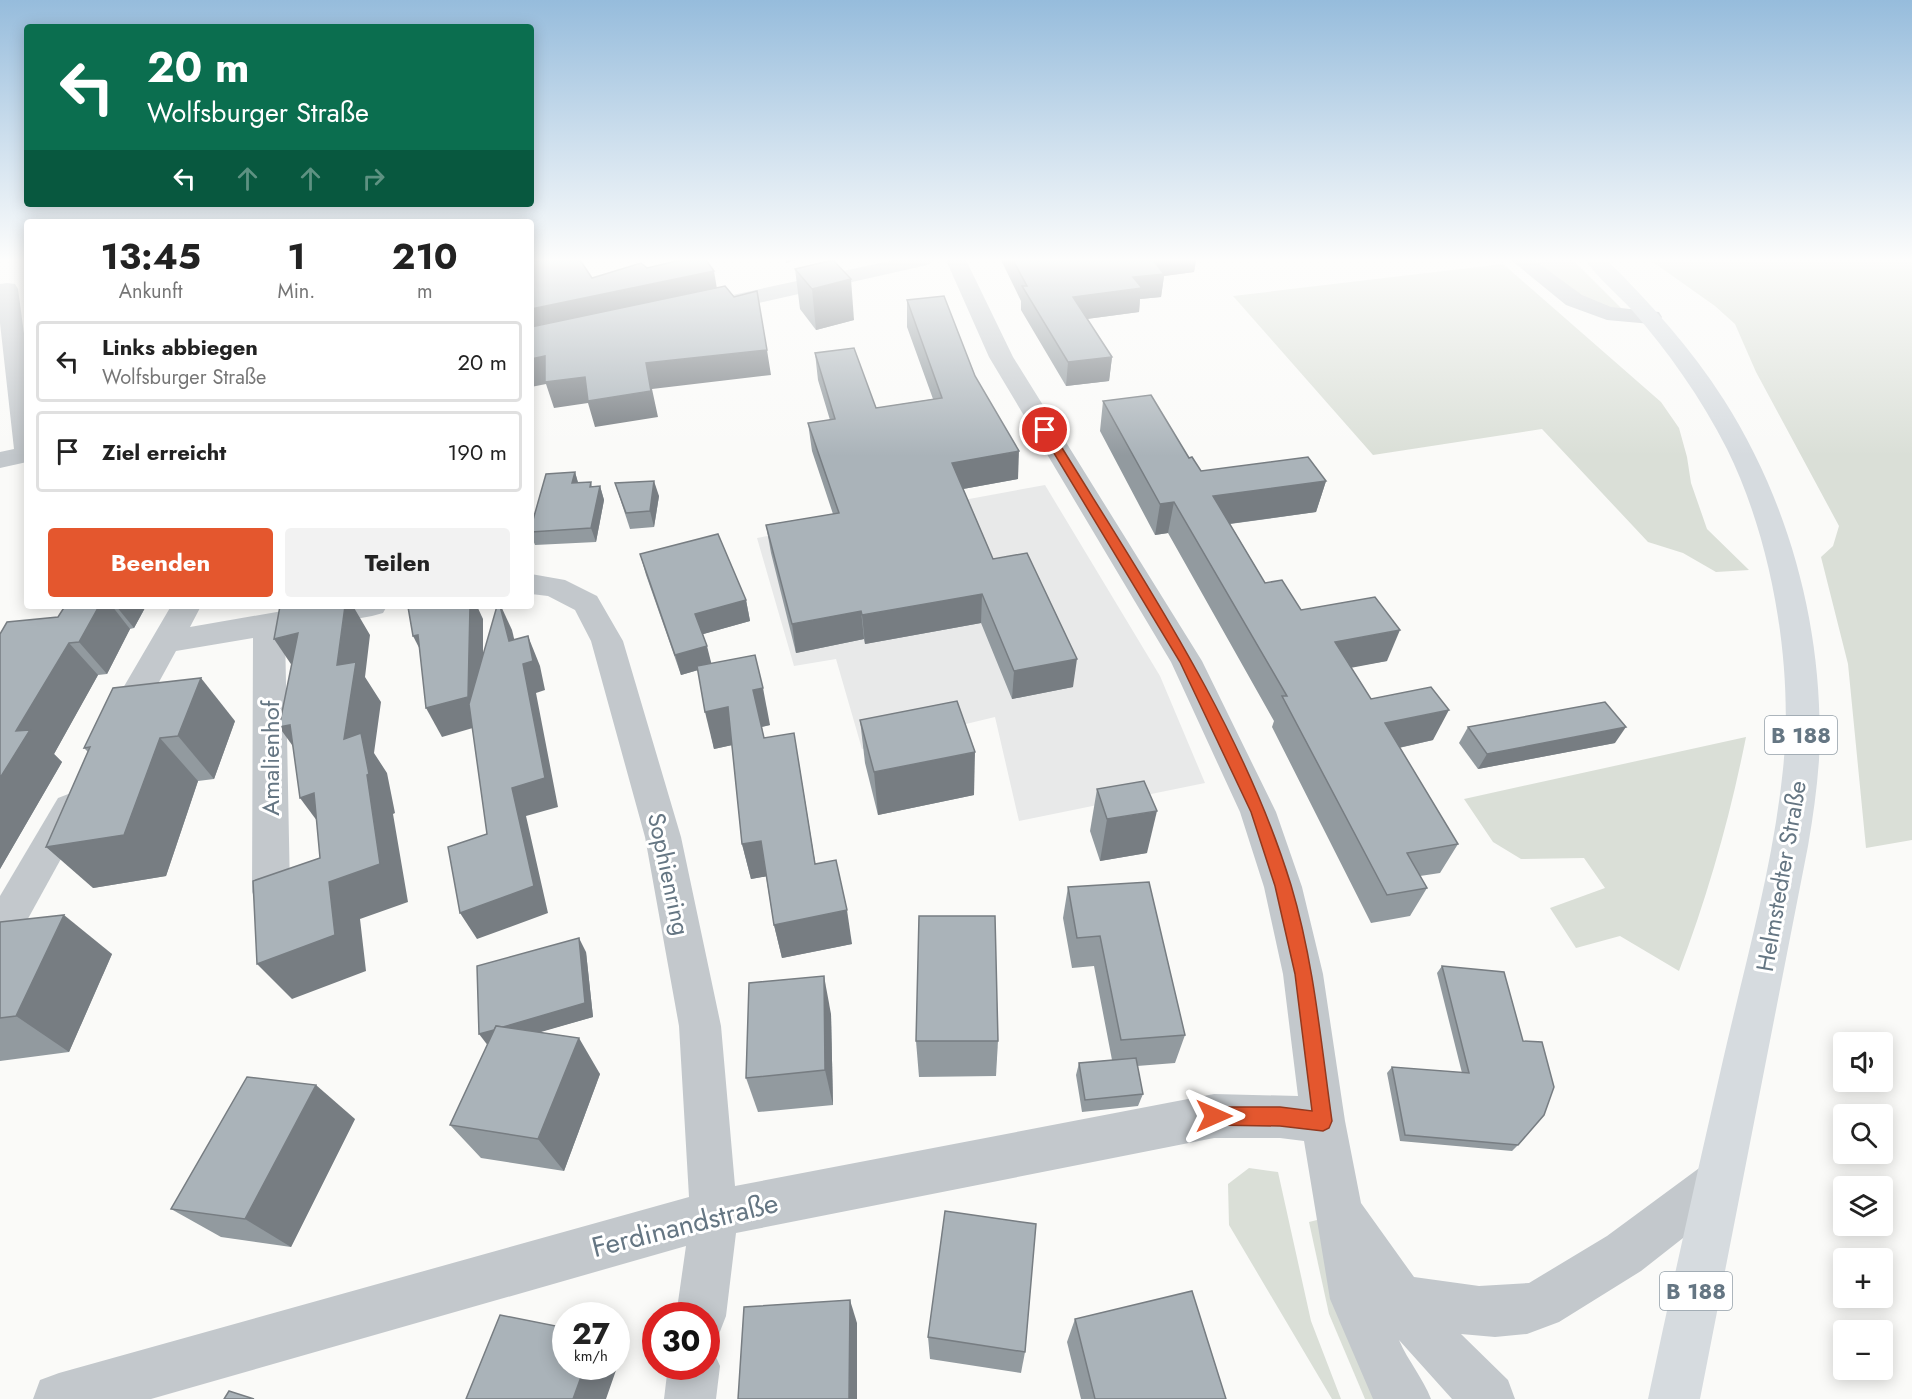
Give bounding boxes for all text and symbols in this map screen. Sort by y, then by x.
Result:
text: 20 m [147,37,249,98]
icon: left [48,48,126,126]
text: Wolfsburger Straße [147,93,369,132]
icon: left [168,162,201,195]
icon: ahead [231,162,264,195]
icon: ahead [294,162,327,195]
icon: right [357,162,390,195]
text: 13:45 [100,230,201,282]
text: 1 [287,230,306,282]
text: 210 [392,230,458,282]
text: Ankunft [119,277,183,306]
text: Min. [277,277,315,306]
text: m [417,277,432,306]
text: Links abbiegen [102,331,258,363]
icon: left [51,345,84,378]
text: 20 m [458,346,507,378]
text: Wolfsburger Straße [102,363,266,392]
pin [1019,404,1070,455]
icon: arrive [1028,413,1061,446]
icon: arrive [51,435,84,468]
text: Ziel erreicht [102,436,226,468]
text: 190 m [447,436,507,468]
button: Beenden [48,528,273,597]
button: Teilen [285,528,510,597]
street label: Amalienhof [253,699,288,816]
road number: B 188 [1765,716,1837,754]
street label: Helmstedter Straße [1747,778,1815,974]
street label: Sophienring [639,809,699,939]
map controls [1833,1032,1893,1380]
button: sound [1833,1032,1893,1092]
position arrow [1182,1084,1246,1148]
button: search [1833,1104,1893,1164]
button: layers [1833,1176,1893,1236]
street label: Ferdinandstraße [588,1182,782,1268]
button: + [1833,1248,1893,1308]
road number: B 188 [1660,1272,1732,1310]
speed limit sign: 30 [642,1302,720,1380]
text: 27 [572,1312,610,1355]
button: − [1833,1320,1893,1380]
text: km/h [574,1345,608,1367]

